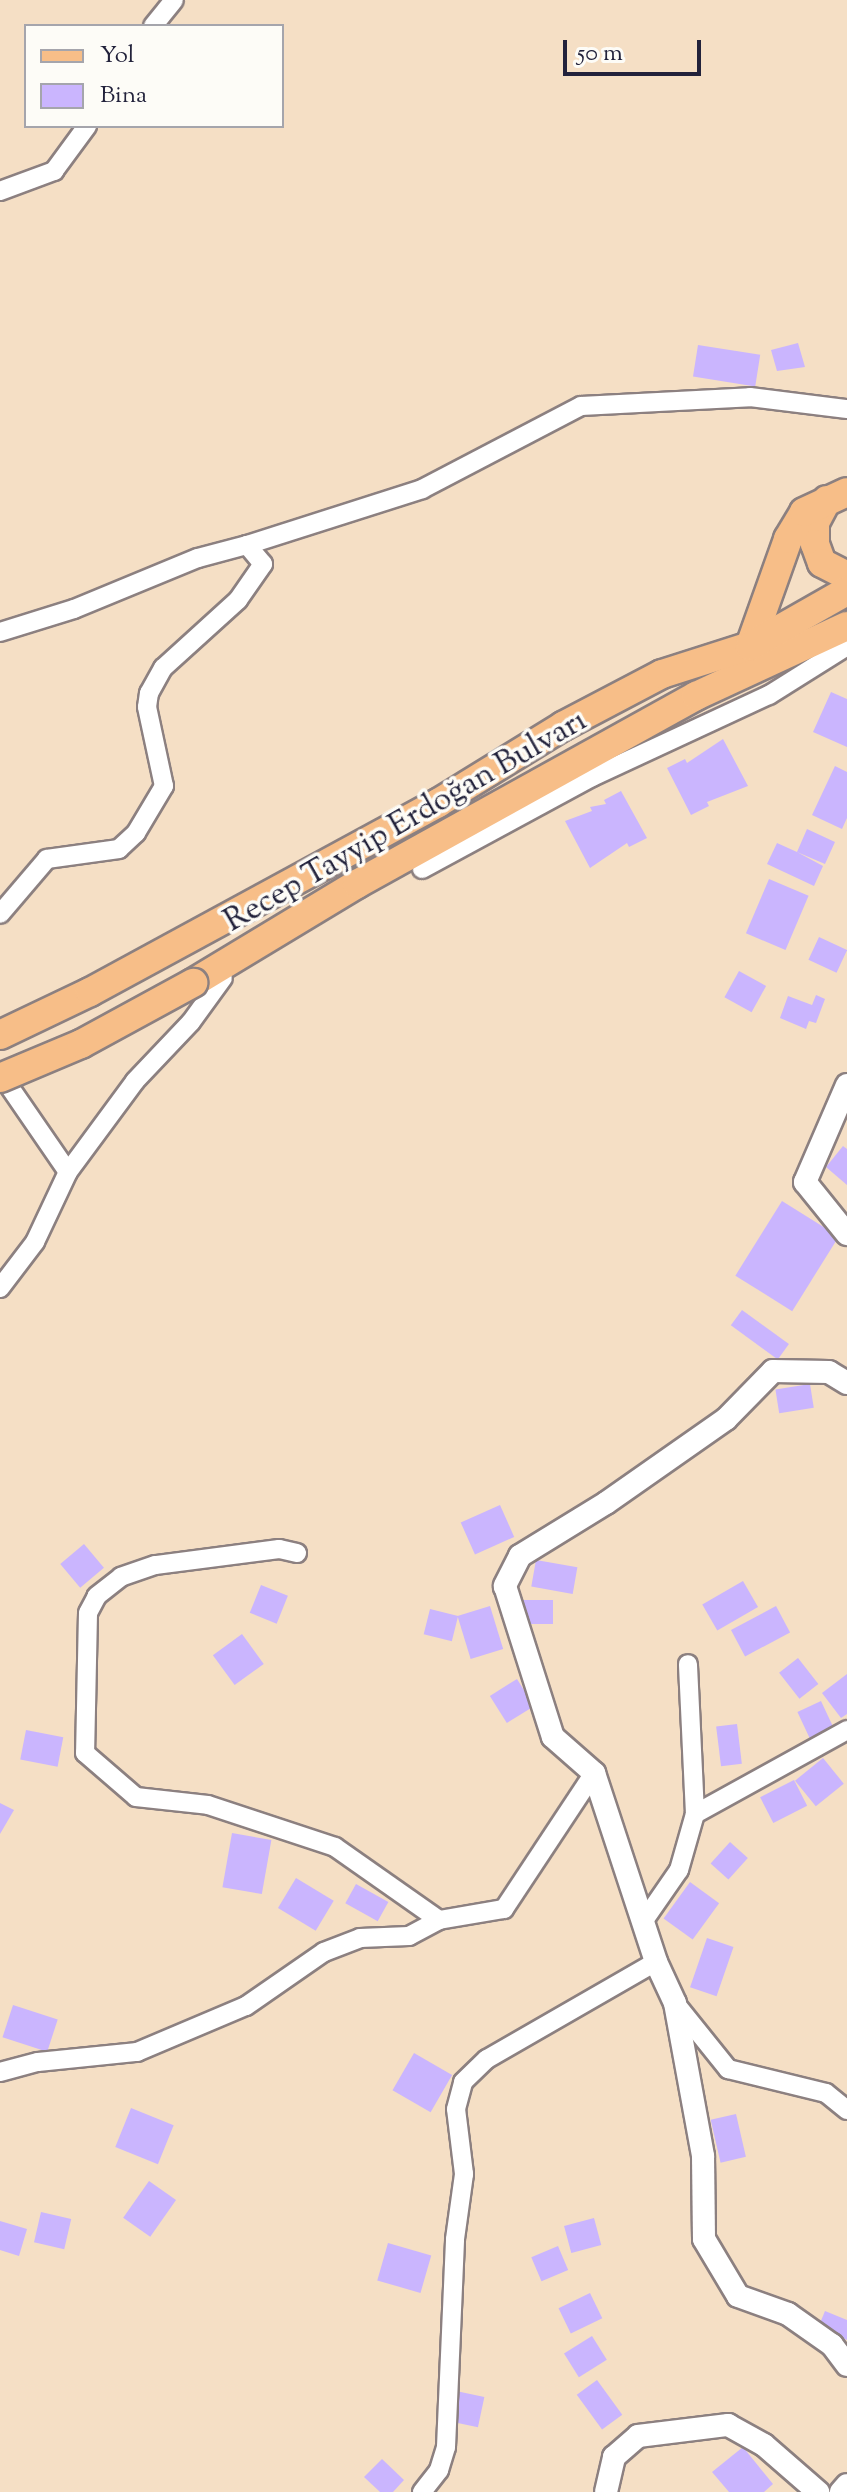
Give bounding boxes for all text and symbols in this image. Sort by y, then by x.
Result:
legend [24,24,284,128]
scale bar [567,24,705,74]
text: 50 m [577,37,623,71]
text: Yol [100,39,134,73]
text: Bina [100,79,147,113]
street label: Recep Tayyip Erdoğan Bulvarı [218,702,594,942]

